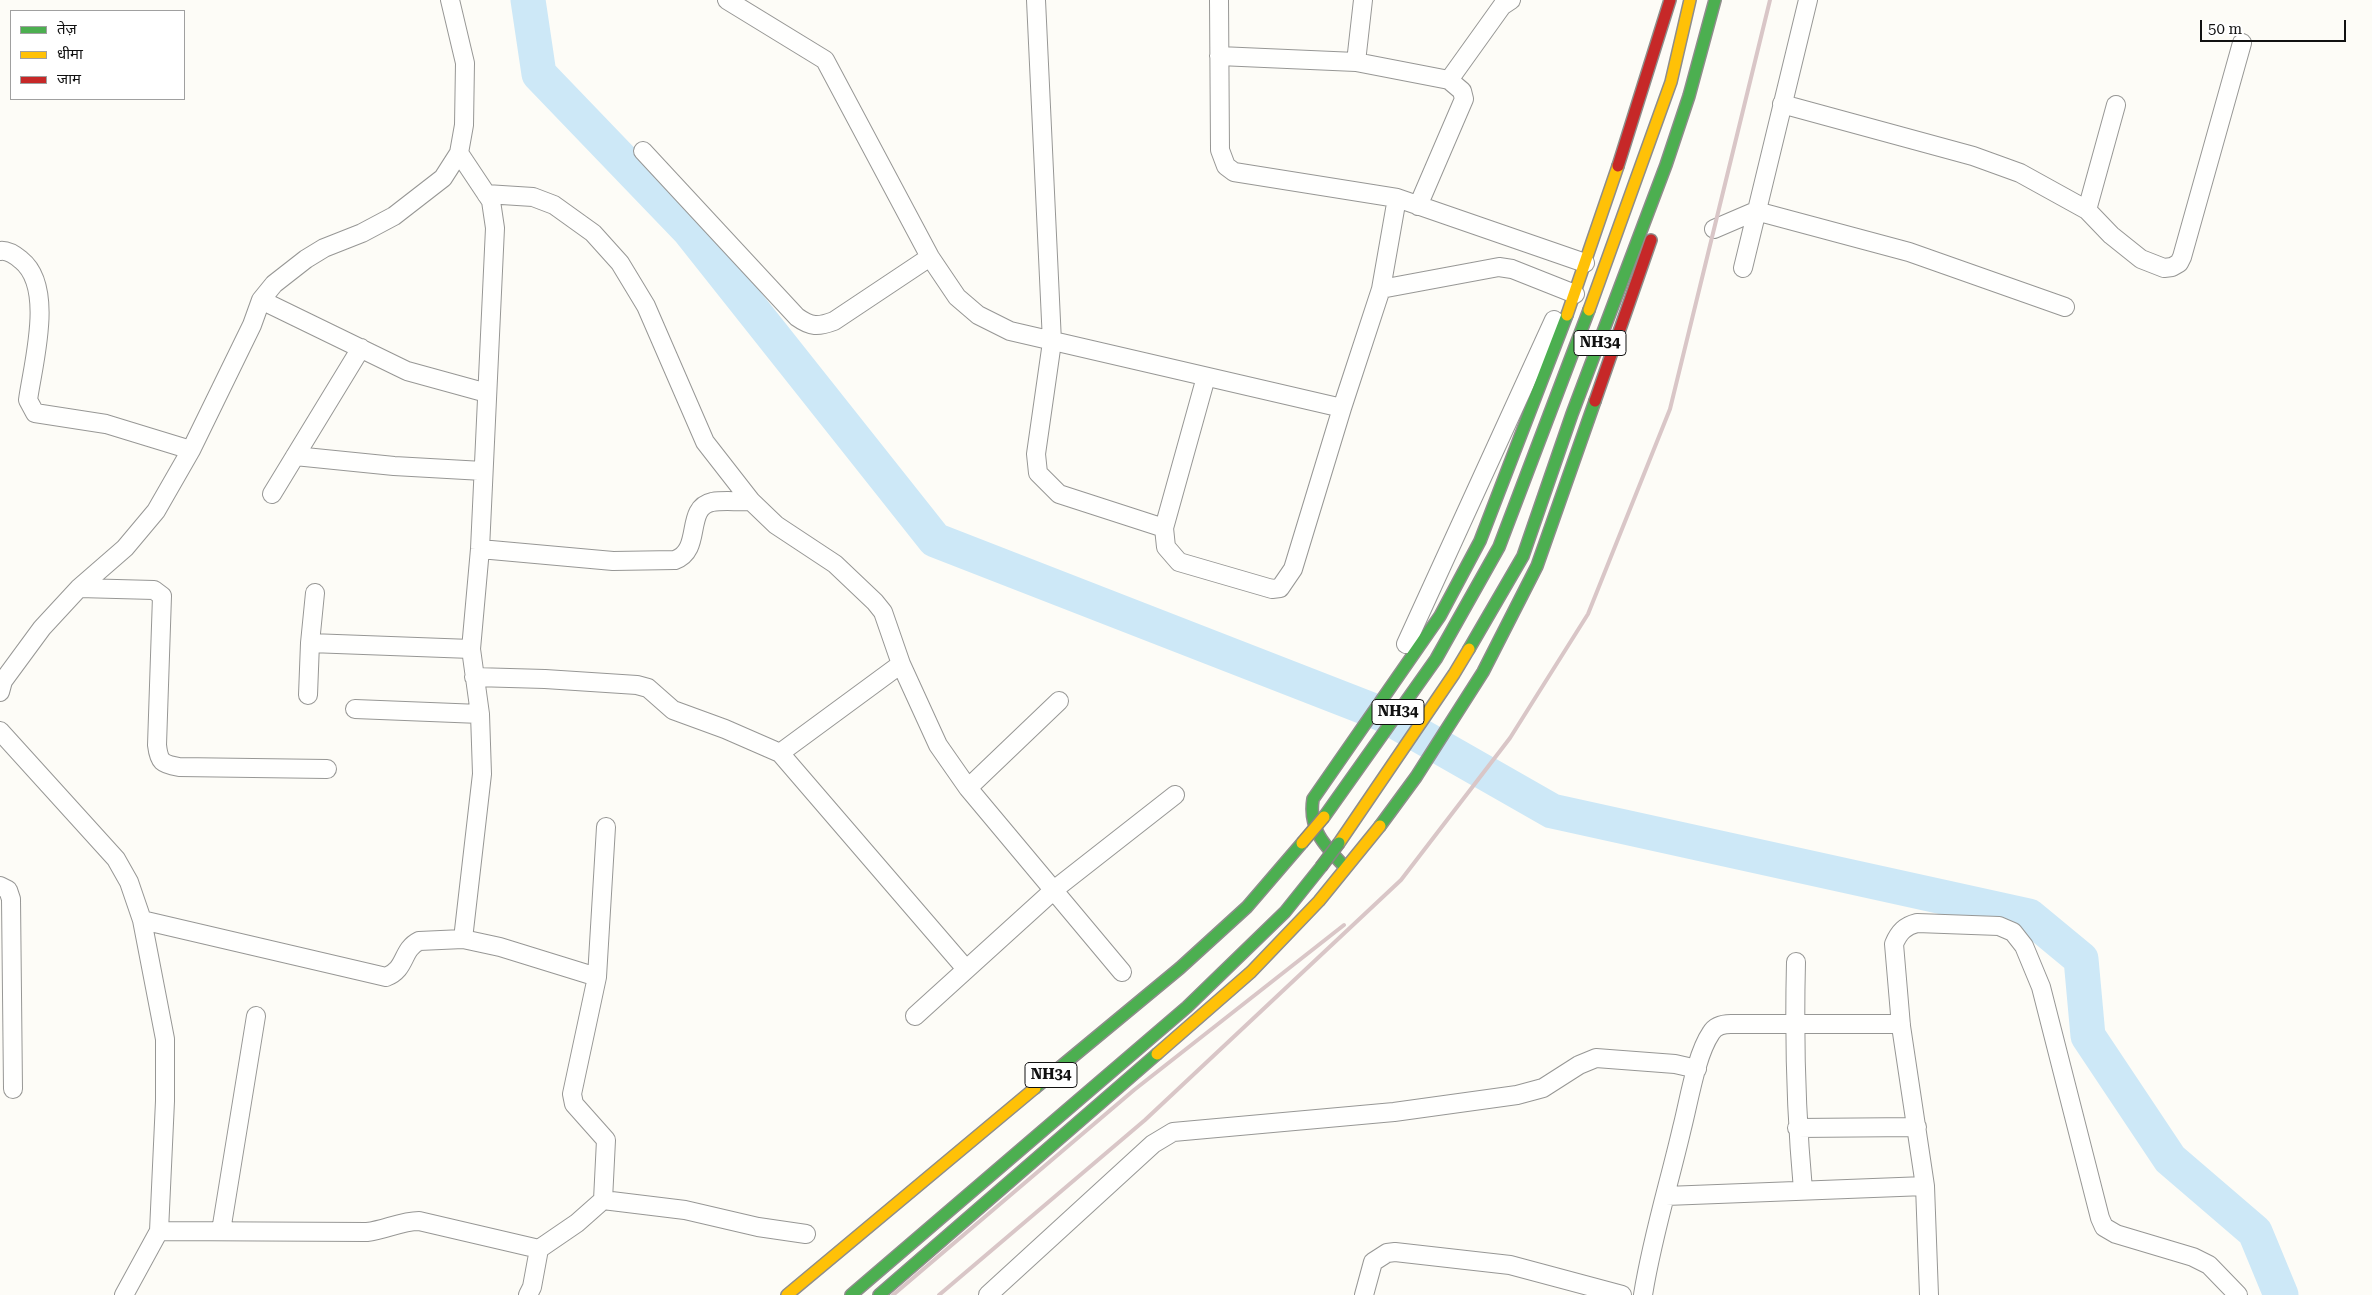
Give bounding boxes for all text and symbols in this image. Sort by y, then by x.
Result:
legend [10,10,185,100]
scale bar [2202,10,2348,42]
text: तेज़ [57,20,77,38]
text: 50 m [2208,20,2242,38]
text: धीमा [57,45,83,63]
text: जाम [57,70,81,88]
road number: NH34 [1574,330,1626,356]
road number: NH34 [1372,700,1424,724]
road number: NH34 [1025,1062,1077,1088]

